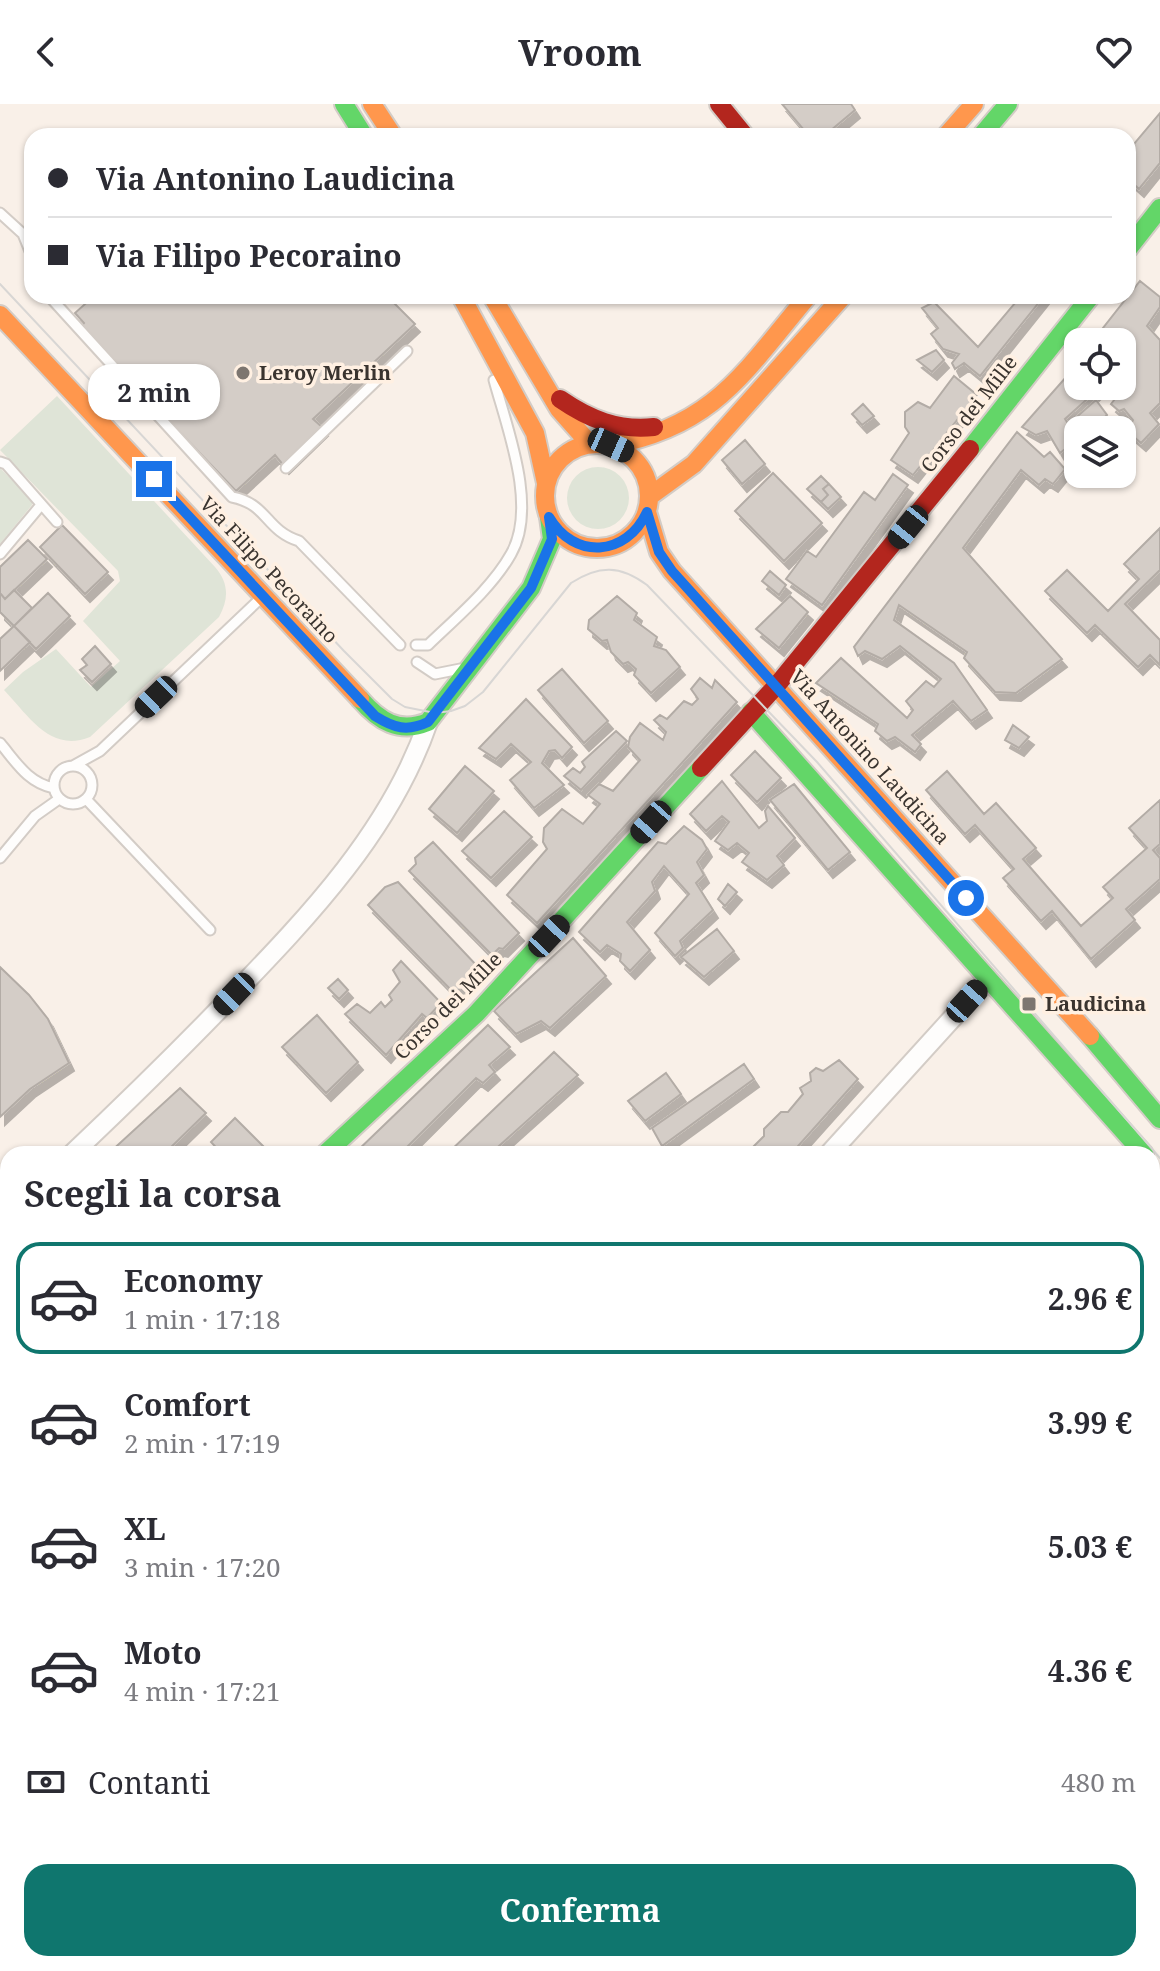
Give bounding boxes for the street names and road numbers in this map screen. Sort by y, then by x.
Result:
street label: Corso dei Mille [914,349,1023,478]
street label: Via Filipo Pecoraino [194,490,345,649]
street label: Via Antonino Laudicina [785,664,956,850]
street label: Corso dei Mille [388,946,507,1065]

